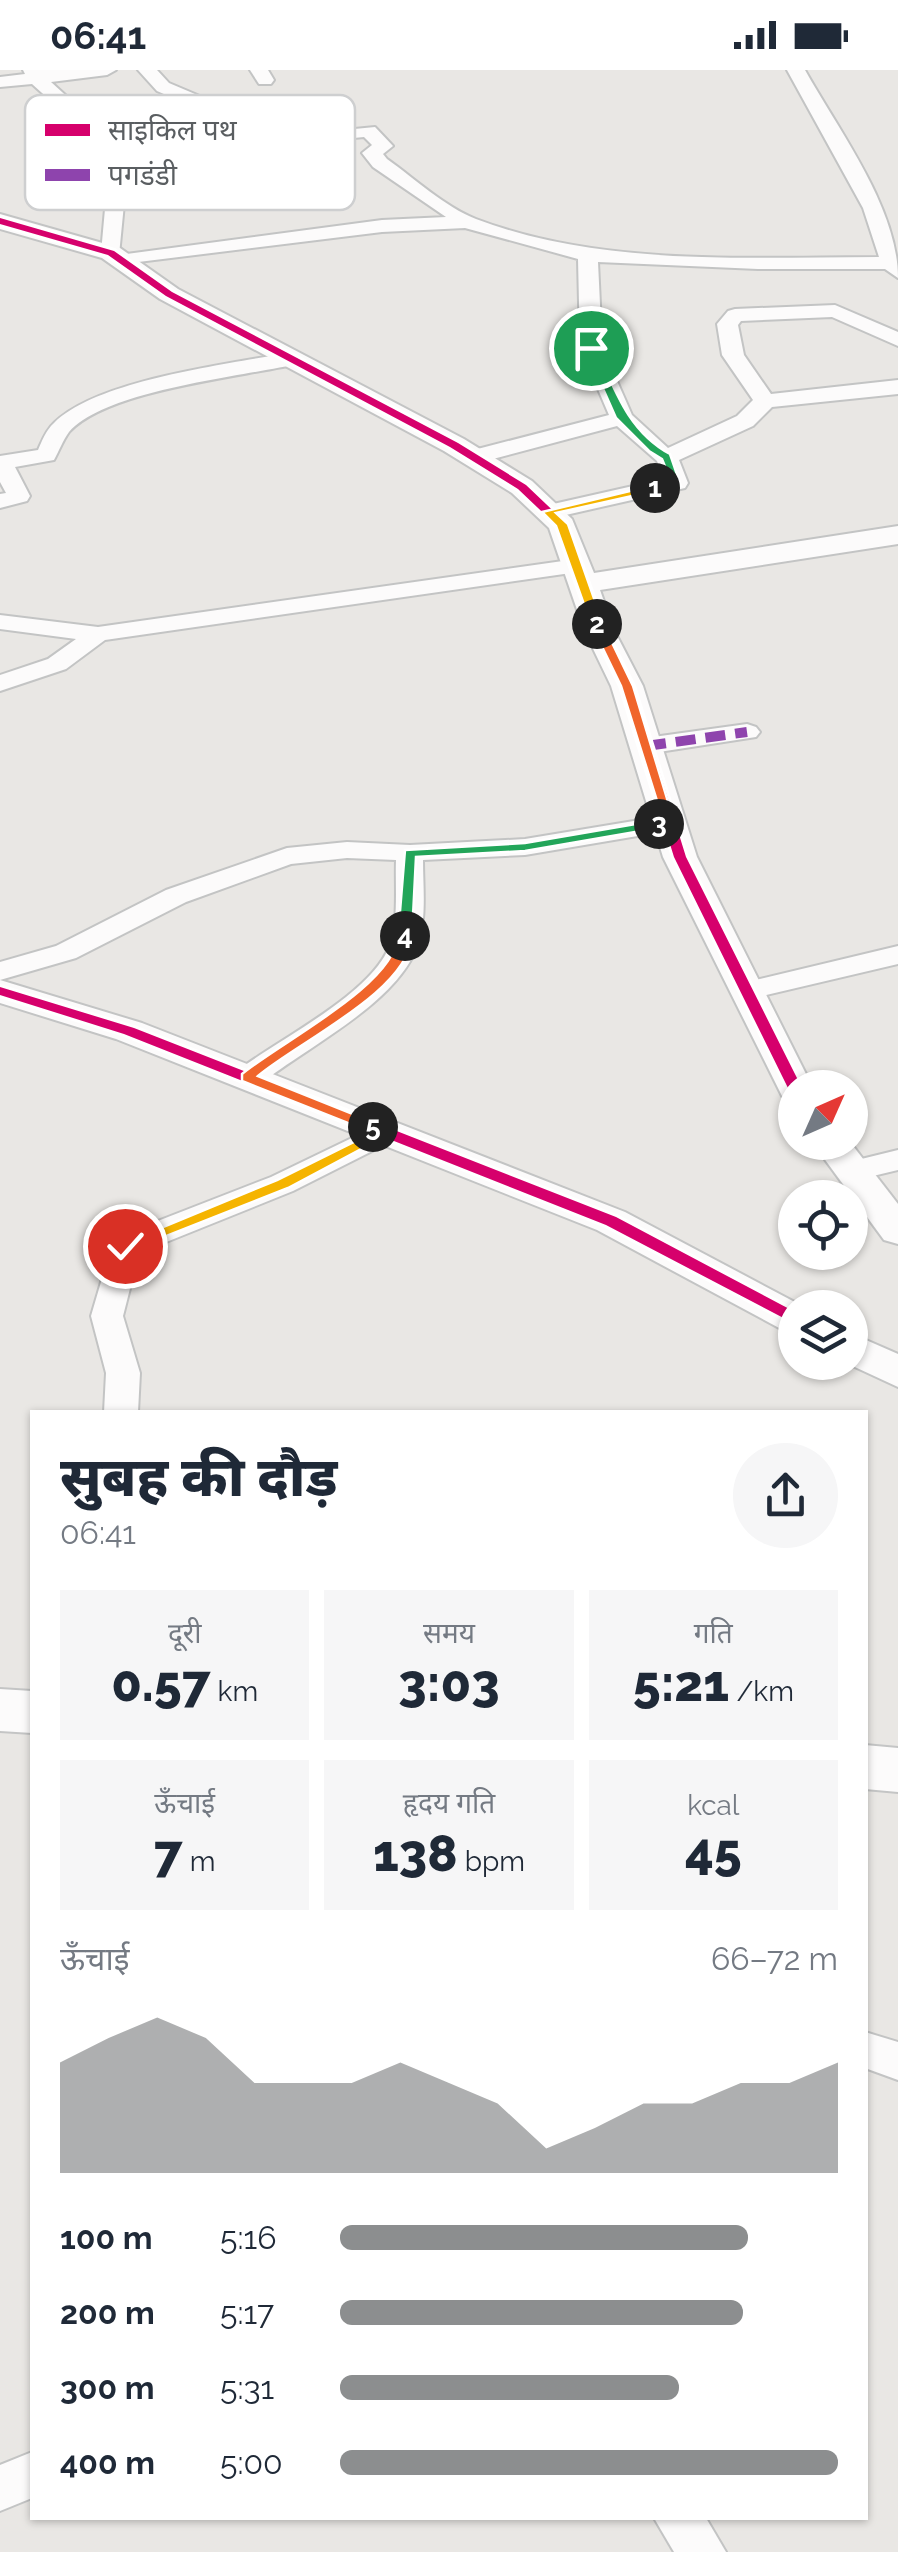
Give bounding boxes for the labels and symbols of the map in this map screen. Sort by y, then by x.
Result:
legend [25,95,355,210]
text: साइकिल पथ [108,114,238,147]
text: पगडंडी [108,159,178,192]
pin [549,306,634,391]
pin: 1 [630,463,680,513]
pin: 2 [572,599,622,649]
pin: 3 [634,799,684,849]
pin: 4 [380,911,430,961]
north arrow [778,1070,868,1160]
pin: 5 [348,1102,398,1152]
pin [83,1204,168,1289]

